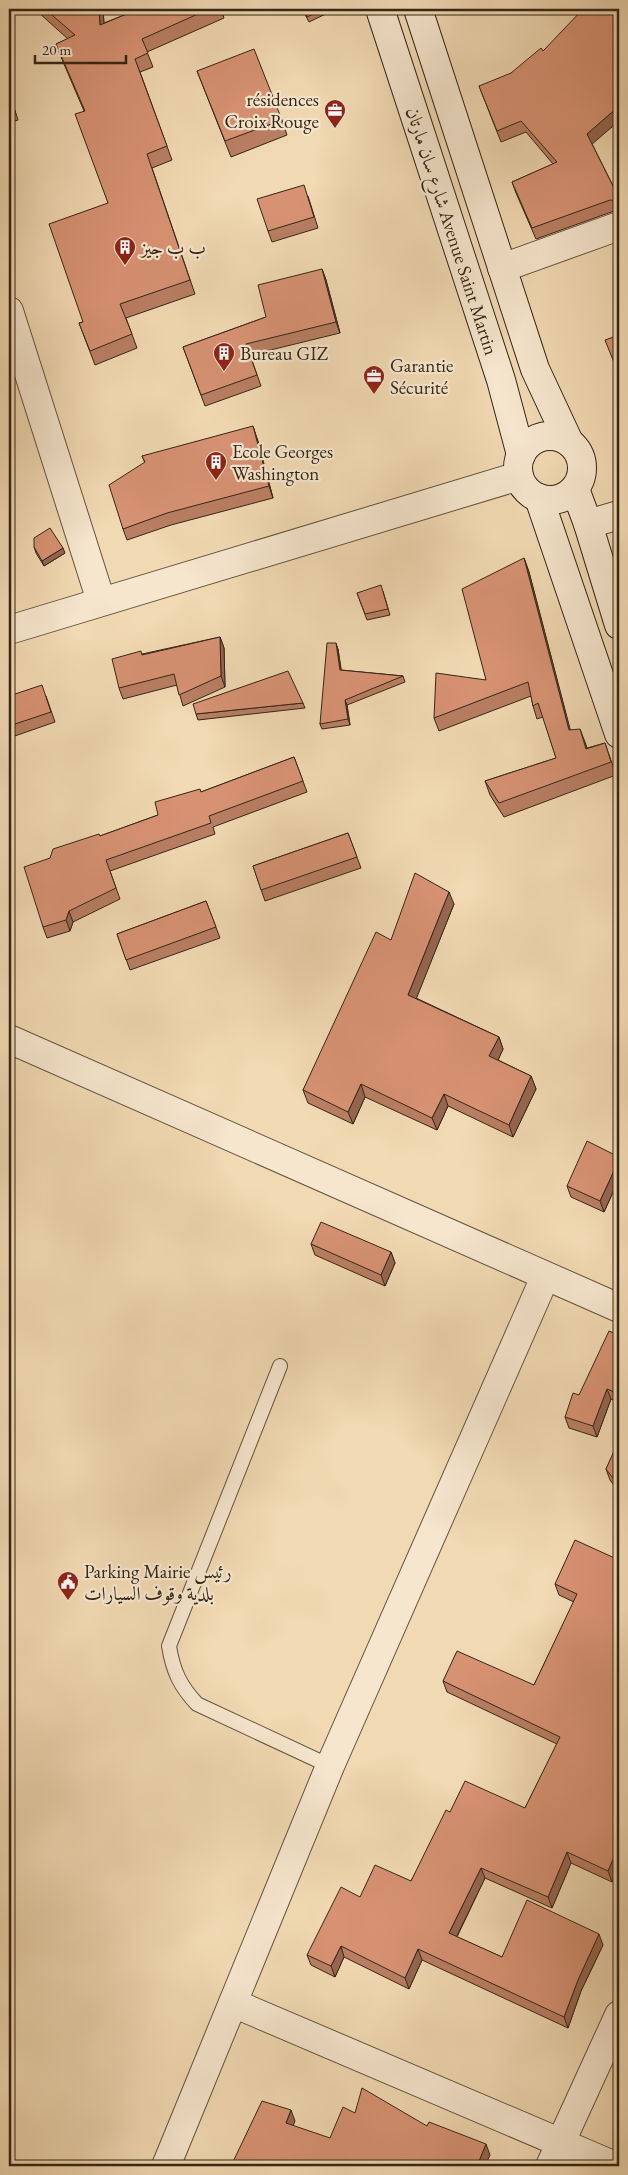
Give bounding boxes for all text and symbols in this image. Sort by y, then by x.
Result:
scale bar [35,32,126,64]
text: 20 m [42,40,71,59]
place label: résidences Croix Rouge [224,87,319,134]
office icon: résidences Croix Rouge [323,98,347,129]
street label: شارع سان مارتان Avenue Saint Martin [397,104,504,359]
building icon: ب ب جيز [113,235,137,266]
place label: ب ب جيز [139,235,206,260]
building icon: Bureau GIZ [212,341,236,372]
place label: Bureau GIZ [240,341,329,366]
place label: Garantie Sécurité [390,353,453,400]
office icon: Garantie Sécurité [362,364,386,395]
place label: Ecole Georges Washington [232,439,333,486]
building icon: Ecole Georges Washington [204,450,228,481]
place label: Parking Mairie رئيس بلدية وقوف السيارات [84,1559,232,1606]
public building icon: Parking Mairie رئيس بلدية وقوف السيارات [56,1570,80,1601]

